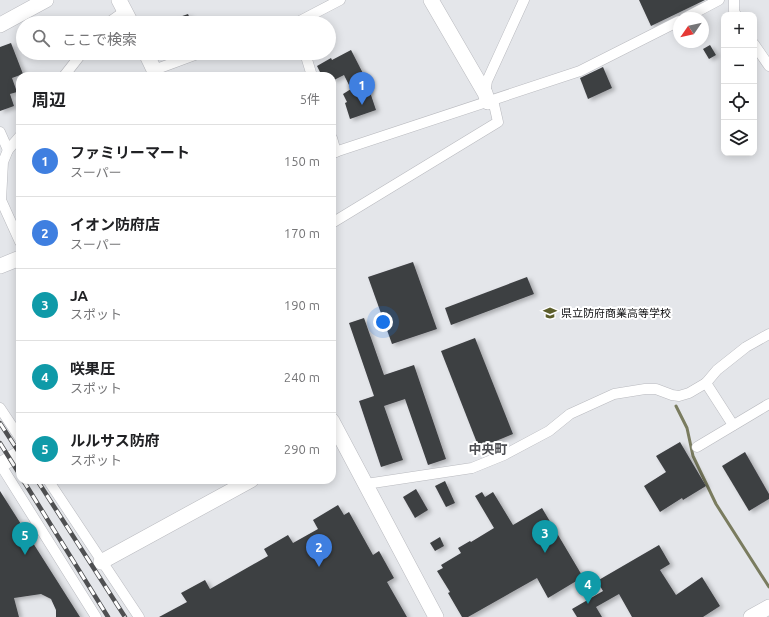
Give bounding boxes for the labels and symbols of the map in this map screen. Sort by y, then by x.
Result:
north arrow [673,12,709,48]
pin: 1 [349,72,375,105]
school or university icon: 県立防府商業高等学校 [542,305,558,321]
place label: 県立防府商業高等学校 [561,307,671,319]
your location [373,312,393,332]
district label: 中央町 [468,442,508,456]
pin: 3 [532,520,558,553]
pin: 5 [12,522,38,555]
pin: 2 [306,534,332,567]
pin: 4 [575,571,601,604]

